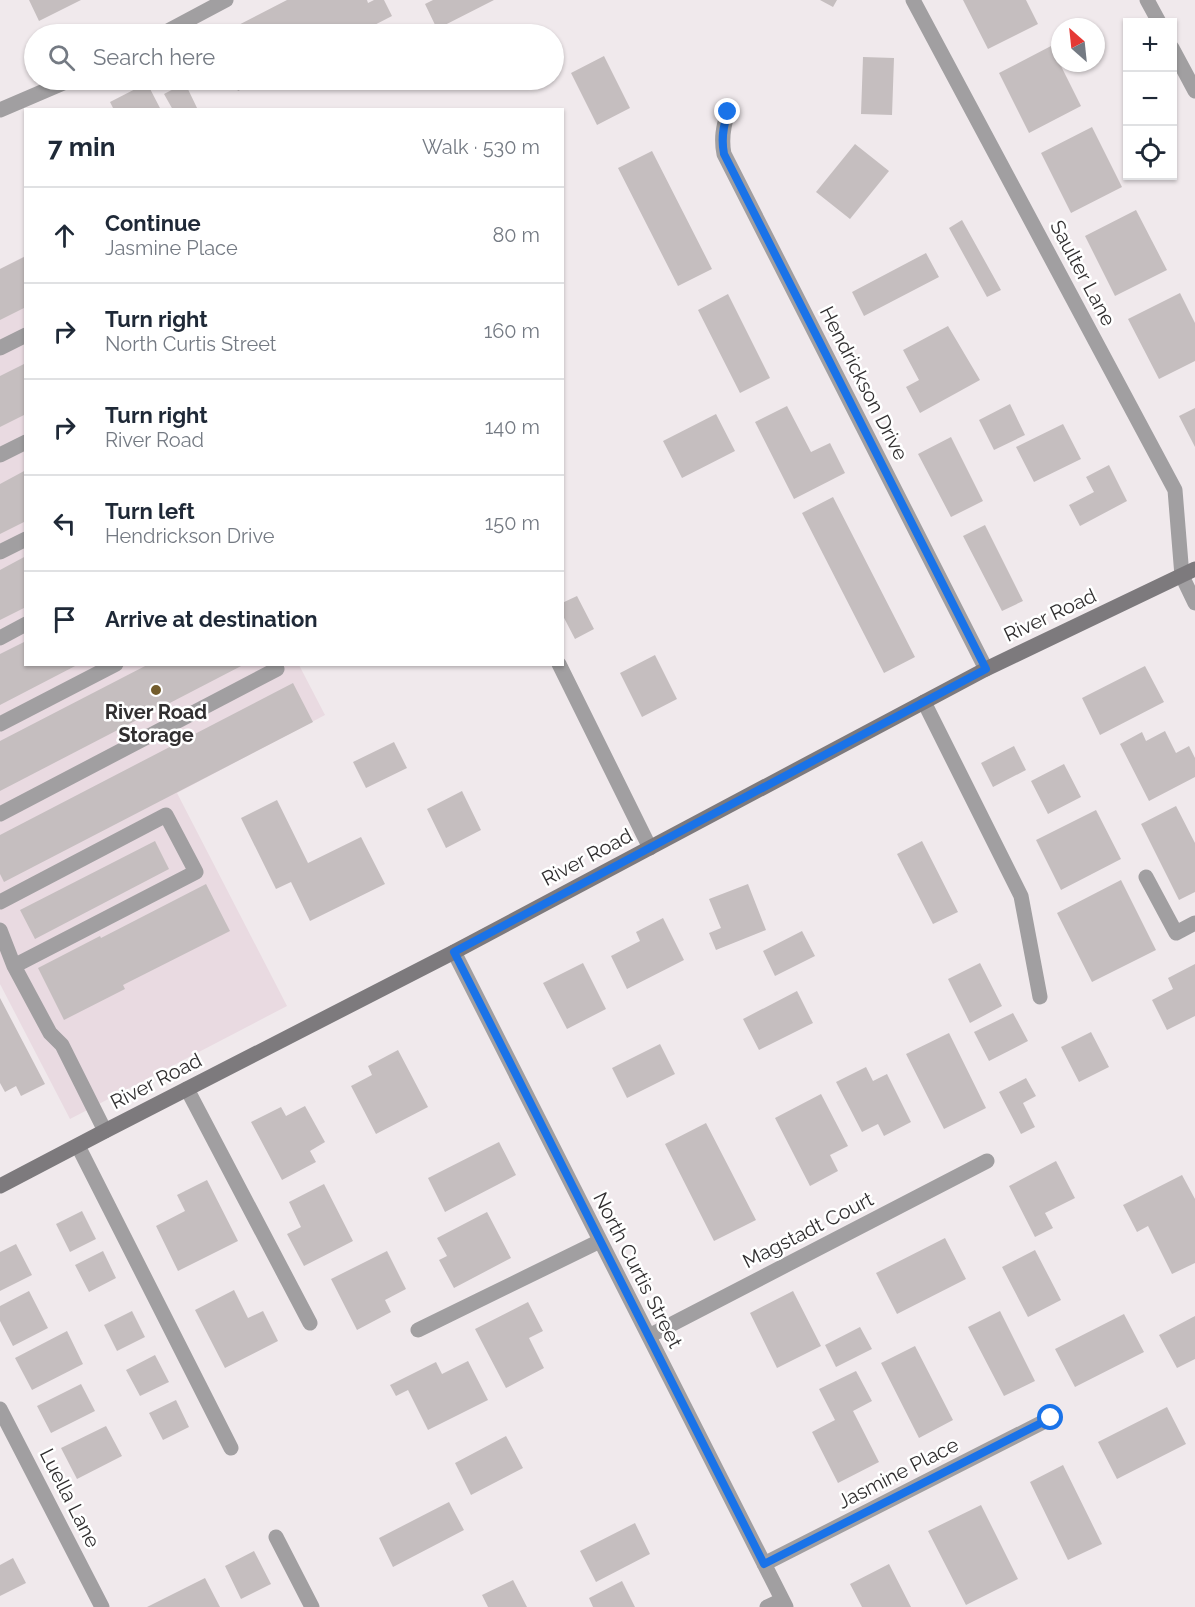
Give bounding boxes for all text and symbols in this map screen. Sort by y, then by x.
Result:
north arrow [1051,18,1105,72]
map controls [1123,18,1177,180]
button: + [1123,18,1177,72]
search box [24,24,564,90]
icon: search [45,41,78,74]
text: Search here [93,44,215,70]
button: − [1123,72,1177,126]
route end [714,98,740,124]
button: locate [1123,126,1177,180]
text: 7 min [48,132,115,162]
text: Walk · 530 m [422,135,540,159]
text: Continue [105,210,201,236]
street label: Saulter Lane [1045,216,1121,330]
icon: ahead [48,219,81,252]
text: 80 m [492,223,540,247]
text: Jasmine Place [105,236,238,260]
street label: Hendrickson Drive [815,302,913,464]
text: Turn right [105,306,208,332]
icon: right [48,315,81,348]
text: 160 m [484,319,540,343]
text: North Curtis Street [105,332,277,356]
text: Turn right [105,402,208,428]
icon: right [48,411,81,444]
text: 140 m [485,415,540,439]
text: River Road [105,428,204,452]
text: Turn left [105,498,195,524]
icon: left [48,507,81,540]
text: 150 m [485,511,540,535]
text: Hendrickson Drive [105,524,274,548]
street label: River Road [1000,583,1100,647]
icon: arrive [48,603,81,636]
text: Arrive at destination [105,606,318,632]
marker: River Road Storage [149,683,163,697]
place label: River Road Storage [105,700,207,747]
street label: River Road [538,823,636,891]
street label: River Road [106,1048,206,1114]
street label: Magstadt Court [739,1187,878,1273]
street label: North Curtis Street [588,1188,688,1352]
route start [1037,1404,1063,1430]
street label: Jasmine Place [833,1432,963,1514]
street label: Luella Lane [35,1444,105,1552]

